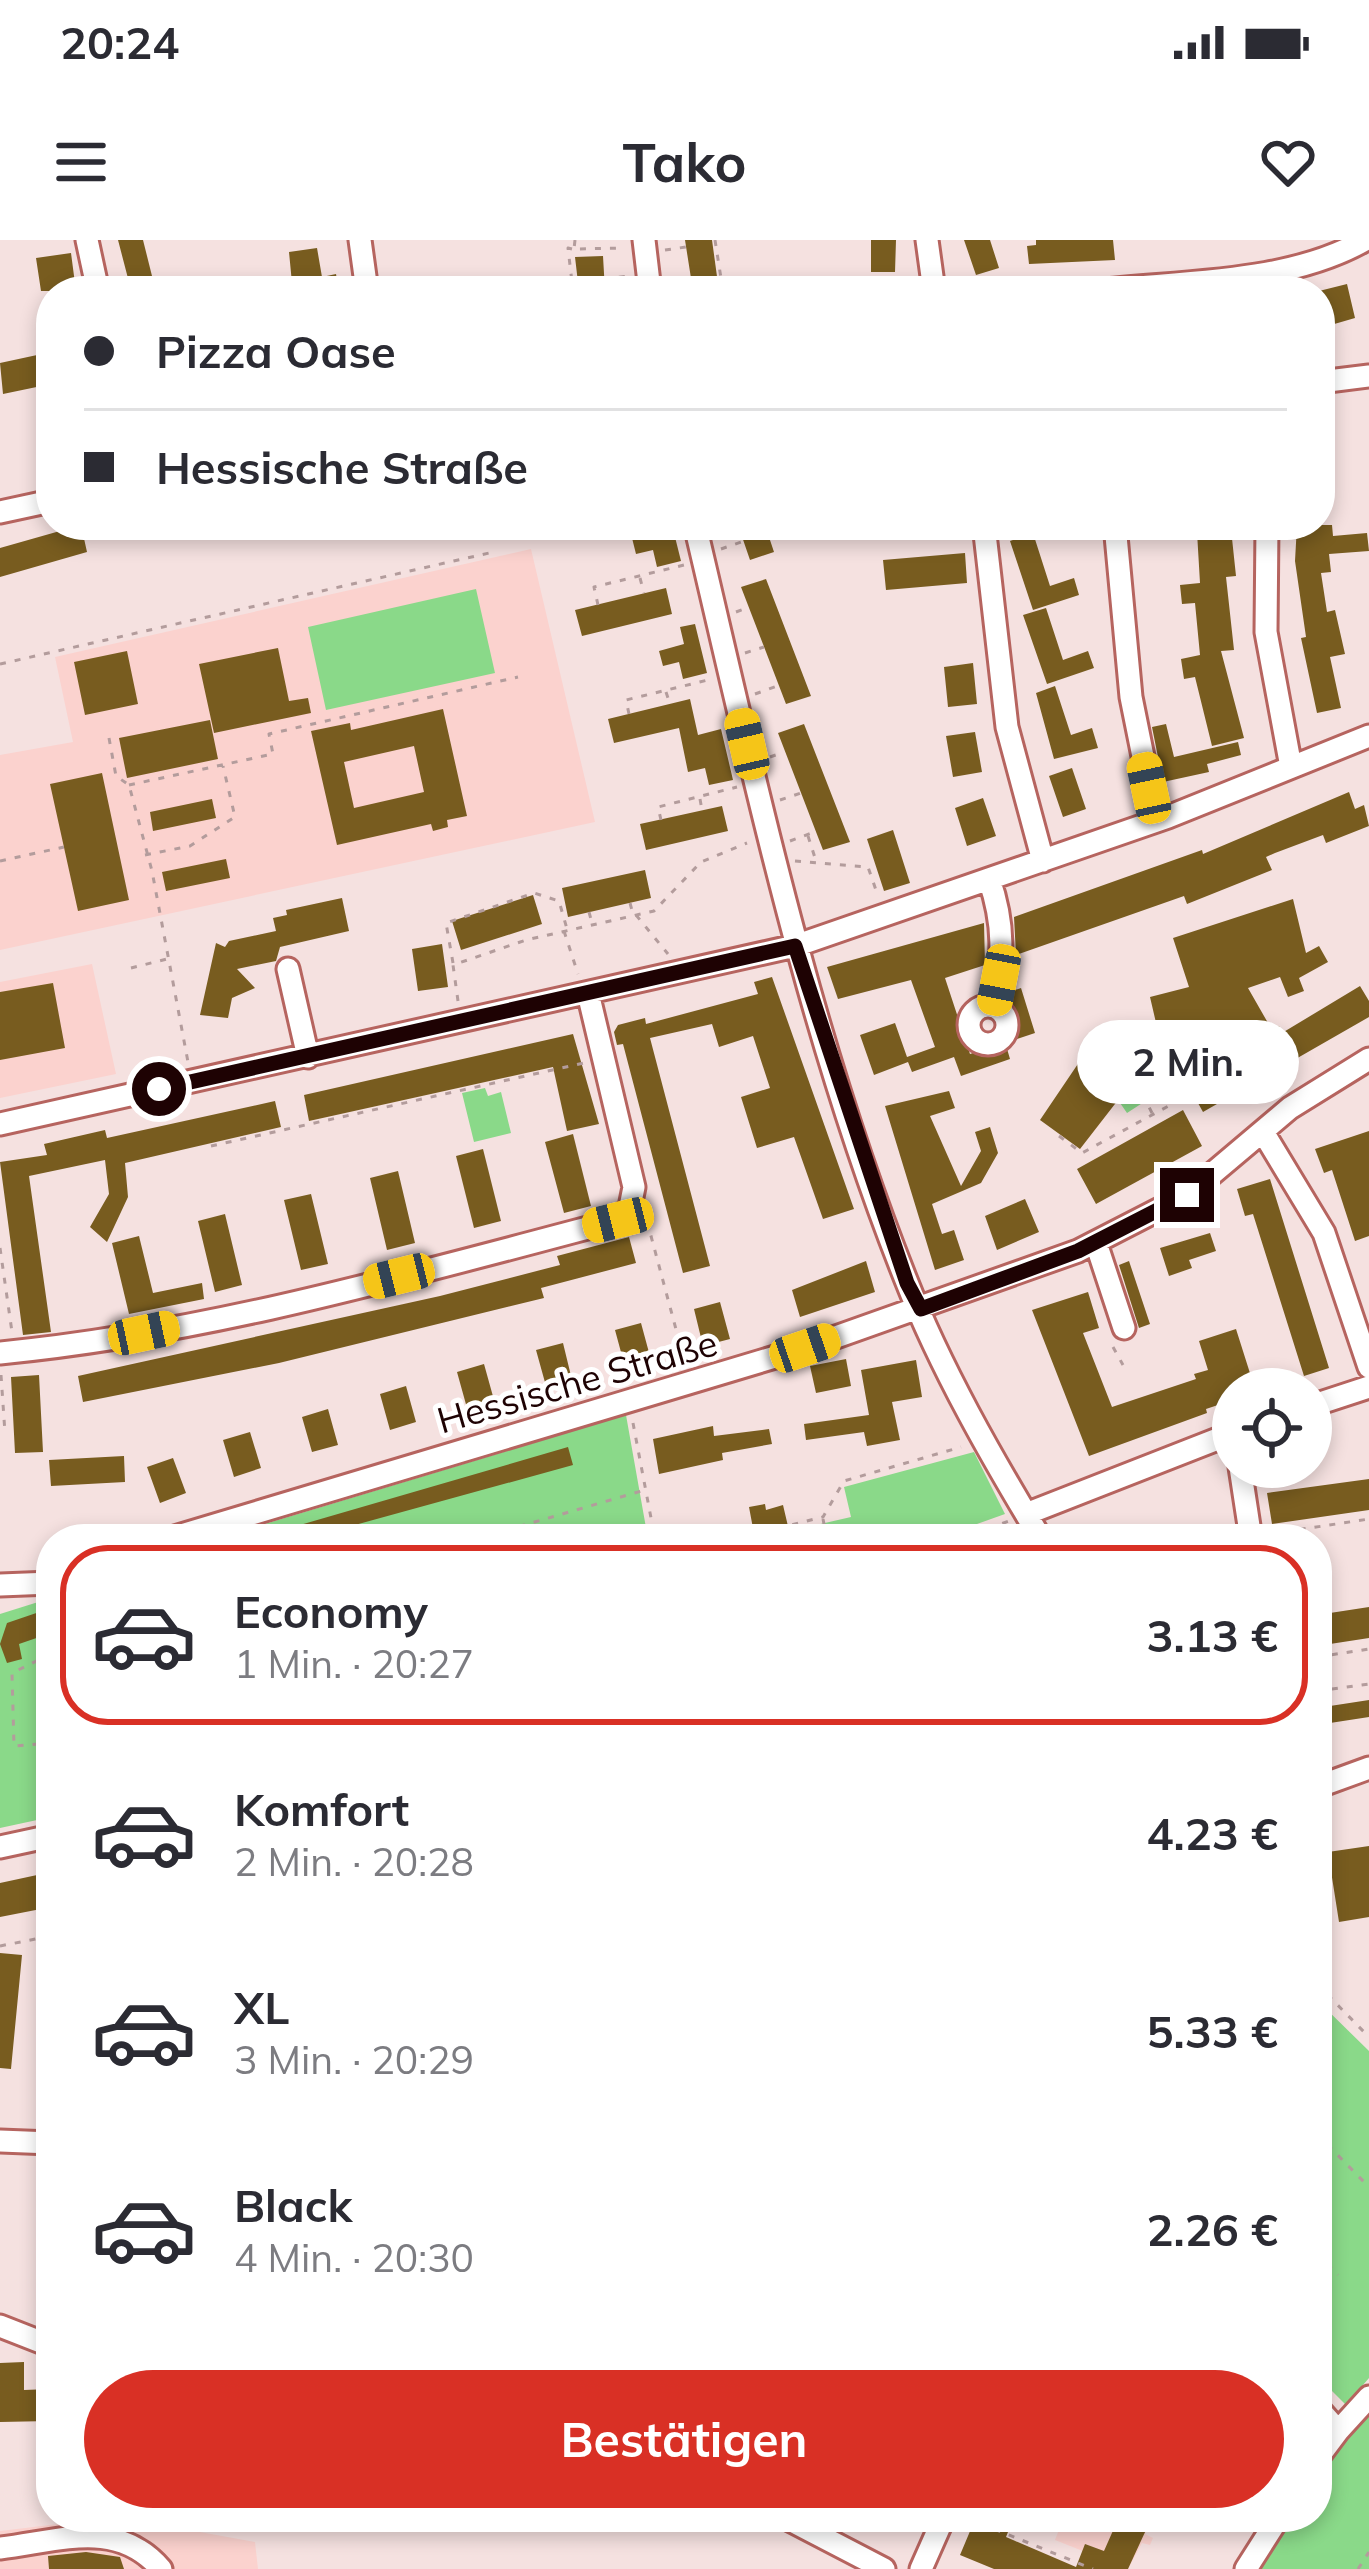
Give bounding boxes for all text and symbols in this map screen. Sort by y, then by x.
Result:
text: 20:24 [60,14,179,70]
text: Tako [623,128,746,196]
icon: menu [48,129,114,195]
icon: heart [1255,129,1321,195]
text: Pizza Oase [156,323,396,379]
text: Hessische Straße [156,439,528,495]
car [721,705,773,783]
car [1124,749,1174,827]
car [974,941,1024,1019]
callout: 2 Min. [1076,1021,1298,1105]
text: 2 Min. [1132,1037,1244,1086]
route start [132,1062,186,1116]
route end [1160,1168,1214,1222]
car [579,1194,657,1246]
car [360,1250,438,1302]
car [105,1308,183,1358]
car [765,1319,845,1377]
street label: Hessische Straße [432,1320,722,1442]
map controls [1212,1368,1332,1488]
button: locate [1212,1368,1332,1488]
icon: car [90,1581,198,1689]
text: Economy [234,1583,428,1639]
text: 3.13 € [1147,1607,1278,1663]
text: 1 Min. · 20:27 [234,1639,474,1688]
icon: car [90,1779,198,1887]
text: Komfort [234,1781,409,1837]
text: 4.23 € [1147,1805,1278,1861]
text: 2 Min. · 20:28 [234,1837,474,1886]
icon: car [90,1977,198,2085]
text: XL [234,1979,289,2035]
text: 5.33 € [1147,2003,1278,2059]
text: 3 Min. · 20:29 [234,2035,474,2084]
icon: car [90,2175,198,2283]
text: Black [234,2177,352,2233]
text: 2.26 € [1147,2201,1278,2257]
text: 4 Min. · 20:30 [234,2233,474,2282]
button: Bestätigen [84,2370,1284,2508]

